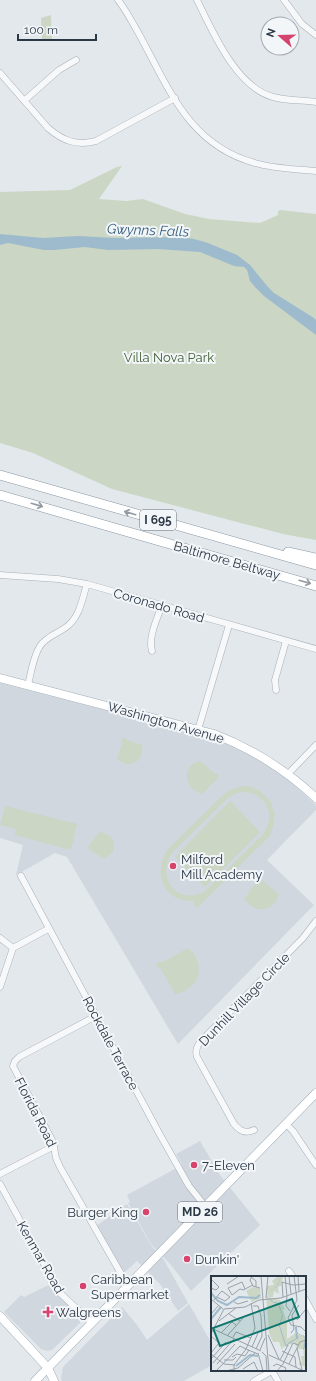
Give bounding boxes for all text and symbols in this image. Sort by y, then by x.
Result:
scale bar [18,16,96,42]
north arrow [260,16,300,56]
text: 100 m [24,23,58,37]
text: N [264,27,279,39]
water label: Gwynns Falls [107,221,190,239]
park label: Villa Nova Park [124,350,214,365]
one-way arrow [31,502,44,509]
one-way arrow [124,509,137,516]
road number: I 695 [140,510,176,530]
street label: Baltimore Beltway [172,538,282,583]
one-way arrow [298,579,311,586]
street label: Coronado Road [112,585,206,626]
street label: Washington Avenue [106,699,226,746]
place label: Milford Mill Academy [181,852,262,882]
marker: Milford Mill Academy [168,861,178,871]
street label: Dunhill Village Circle [196,949,293,1049]
street label: Rockdale Terrace [80,994,142,1093]
street label: Florida Road [12,1075,59,1149]
place label: 7-Eleven [202,1158,255,1173]
marker: 7-Eleven [189,1160,199,1170]
road number: MD 26 [178,1202,222,1222]
place label: Burger King [67,1205,138,1220]
marker: Burger King [141,1207,151,1217]
street label: Kenmar Road [14,1218,67,1296]
place label: Dunkin' [195,1252,239,1267]
marker: Dunkin' [182,1254,192,1264]
place label: Caribbean Supermarket [91,1272,170,1302]
inset map [211,1276,306,1371]
marker: Caribbean Supermarket [78,1281,88,1291]
place label: Walgreens [56,1305,121,1320]
marker: Walgreens [43,1307,53,1317]

